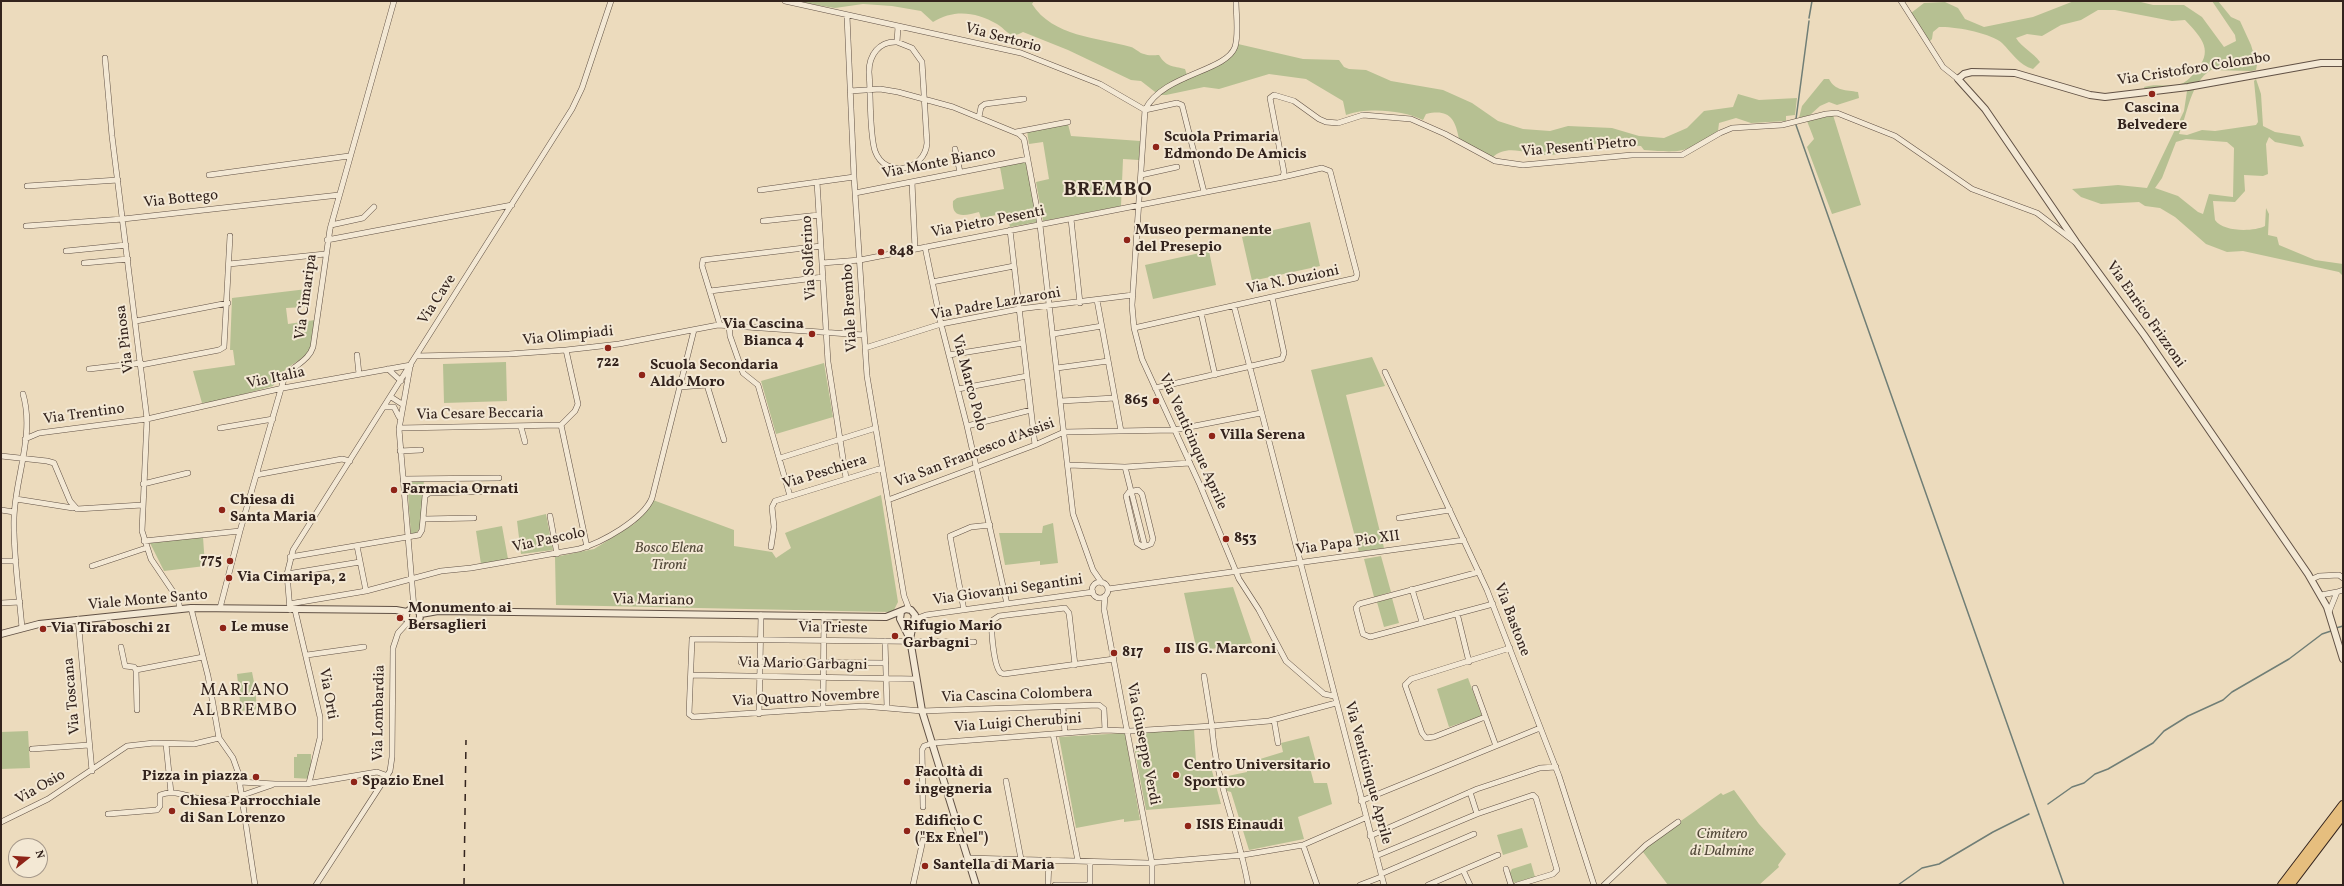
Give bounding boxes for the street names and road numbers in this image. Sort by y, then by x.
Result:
street label: Via Sertorio [963,20,1043,58]
street label: Via Cristoforo Colombo [2116,49,2272,91]
street label: Via Pesenti Pietro [1521,134,1637,162]
street label: Via Monte Bianco [881,144,997,184]
street label: Via Bottego [143,187,219,213]
street label: Via Pietro Pesenti [930,203,1046,243]
street label: Via Solferino [799,215,821,301]
street label: Via Cimaripa [292,253,322,341]
street label: Via Enrico Frizzoni [2101,258,2189,372]
street label: Via N. Duzioni [1245,262,1341,300]
street label: Viale Brembo [840,263,862,353]
street label: Via Cave [415,272,461,328]
street label: Via Padre Lazzaroni [930,285,1062,325]
street label: Via Pinosa [113,304,139,374]
street label: Via Olimpiadi [522,323,614,351]
street label: Via Marco Polo [947,333,989,433]
street label: Via Italia [245,364,307,394]
street label: Via Venticinque Aprile [1154,371,1230,513]
street label: Via Trentino [42,400,126,430]
street label: Via Cesare Beccaria [416,405,544,425]
street label: Via San Francesco d'Assisi [893,415,1057,493]
street label: Via Peschiera [781,452,869,494]
street label: Via Pascolo [511,524,587,558]
street label: Via Papa Pio XII [1295,528,1401,560]
street label: Via Giovanni Segantini [932,572,1084,610]
street label: Via Bastone [1489,581,1533,659]
street label: Viale Monte Santo [88,587,208,615]
street label: Via Mariano [612,591,694,611]
street label: Via Trieste [798,619,868,639]
street label: Via Mario Garbagni [738,655,868,675]
street label: Via Toscana [61,657,85,735]
street label: Via Lombardia [370,665,390,761]
street label: Via Orti [314,667,340,721]
street label: Via Giuseppe Verdi [1121,681,1163,807]
street label: Via Cascina Colombera [941,684,1093,708]
street label: Via Quattro Novembre [732,686,880,712]
street label: Via Venticinque Aprile [1339,700,1395,846]
street label: Via Luigi Cherubini [954,711,1082,737]
street label: Via Osio [13,767,69,809]

